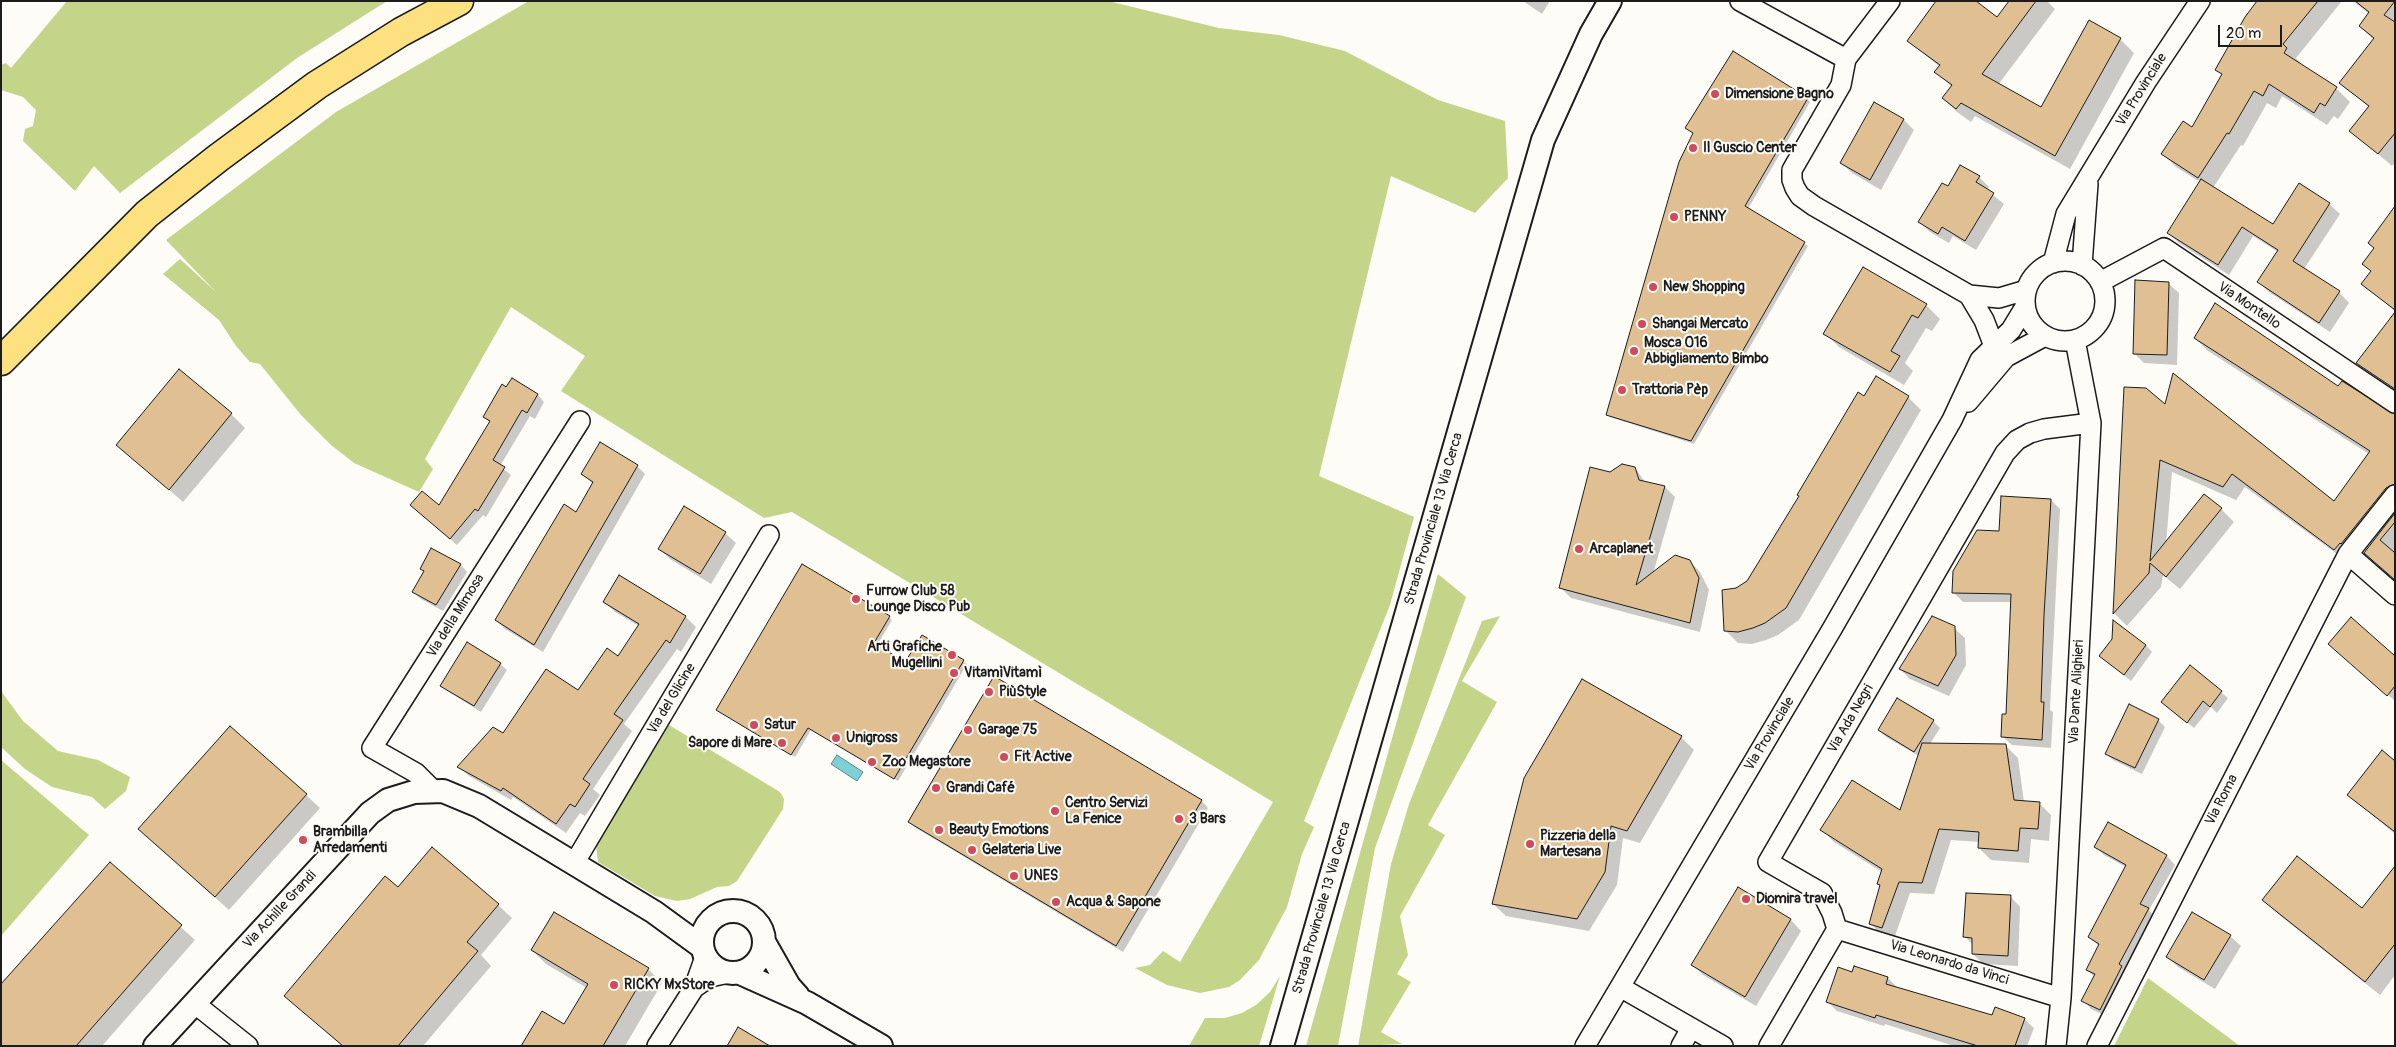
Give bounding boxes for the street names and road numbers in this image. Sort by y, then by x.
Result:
street label: Via Provinciale [2113,50,2171,130]
street label: Via Montello [2214,279,2284,333]
street label: Strada Provinciale 13 Via Cerca [1401,431,1467,607]
street label: Via della Mimosa [424,571,488,661]
street label: Via Dante Alighieri [2066,639,2088,745]
street label: Via del Glicine [644,660,700,738]
street label: Via Ada Negri [1825,682,1877,756]
street label: Via Provinciale [1741,694,1799,774]
street label: Via Roma [2202,772,2242,828]
street label: Strada Provinciale 13 Via Cerca [1289,820,1355,996]
street label: Via Achille Grandi [240,868,320,952]
street label: Via Leonardo da Vinci [1887,937,2011,989]

